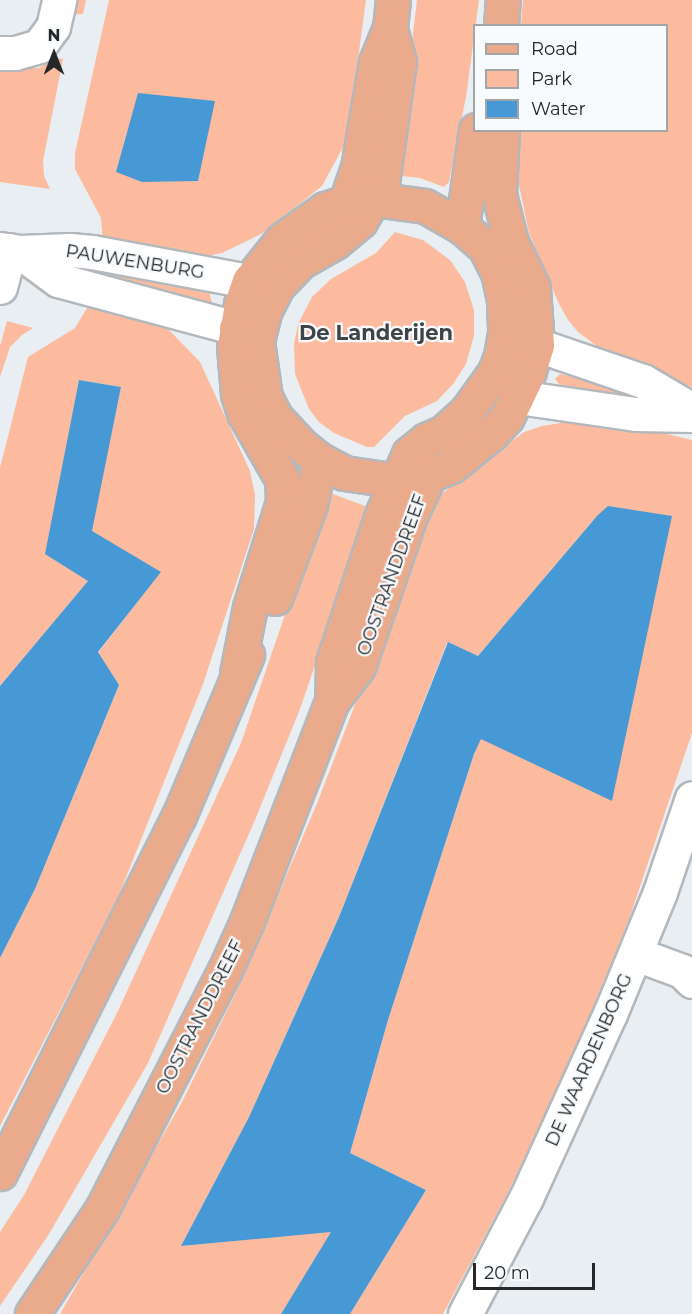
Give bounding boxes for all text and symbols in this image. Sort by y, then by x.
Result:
north arrow [24,24,84,84]
legend [473,24,668,132]
text: N [48,26,60,45]
text: Road [531,38,578,60]
text: Park [531,68,572,90]
text: Water [531,98,586,120]
street label: PAUWENBURG [64,240,206,284]
district label: De Landerijen [299,320,453,346]
street label: OOSTRANDDREEF [353,491,431,659]
street label: OOSTRANDDREEF [152,936,248,1098]
street label: DE WAARDENBORG [541,970,637,1150]
scale bar [476,1251,598,1289]
text: 20 m [484,1262,530,1284]

